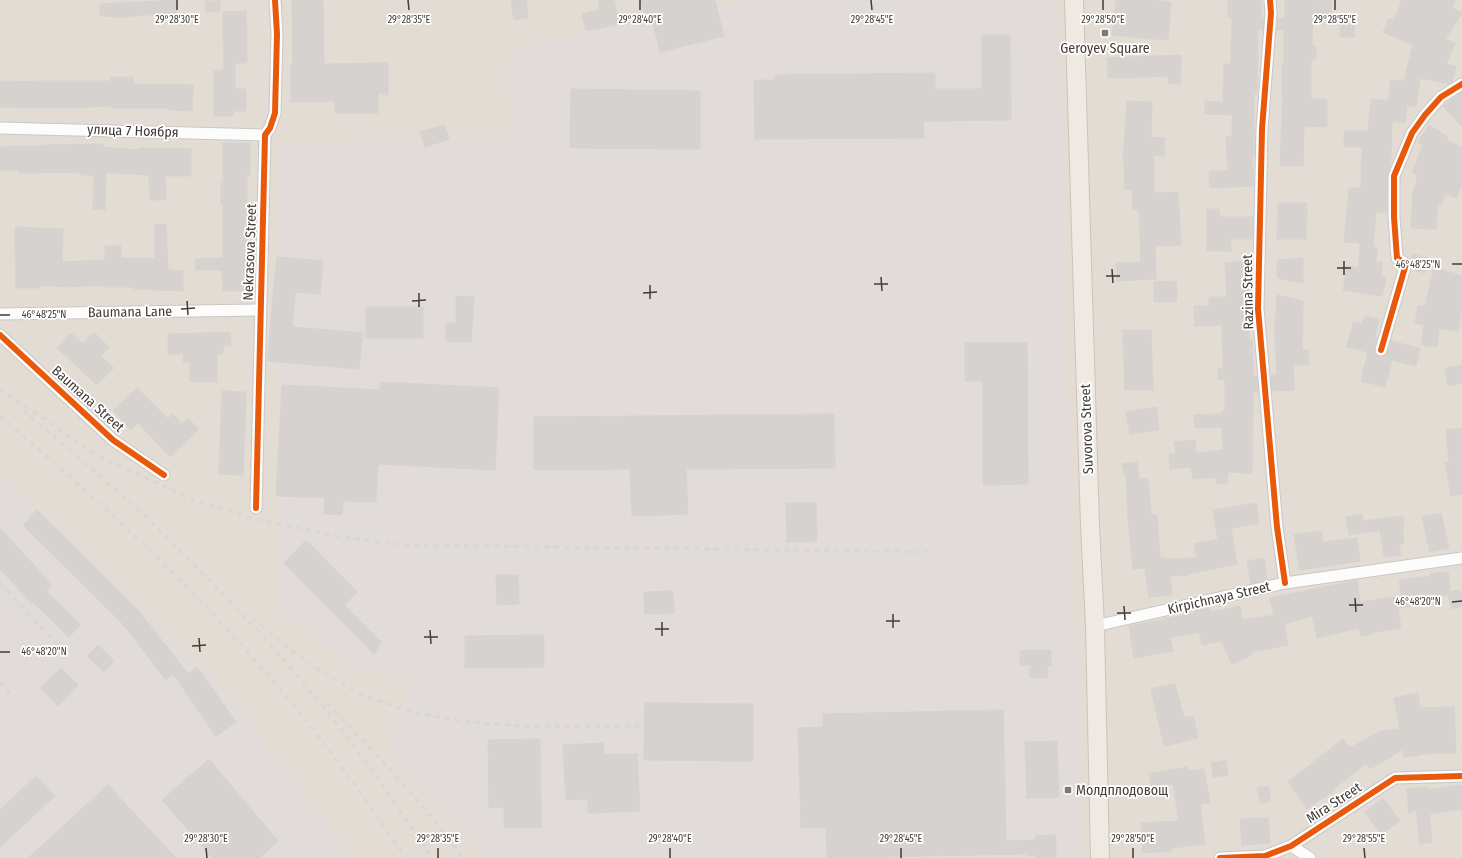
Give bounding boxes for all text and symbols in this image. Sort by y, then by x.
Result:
text: 29°28'30"E [155,14,199,26]
text: 29°28'35"E [388,14,431,26]
text: 29°28'40"E [618,14,662,26]
text: 29°28'45"E [851,14,893,26]
text: 29°28'50"E [1081,14,1125,26]
text: 29°28'55"E [1314,14,1357,26]
marker: Geroyev Square [1100,28,1110,38]
place label: Geroyev Square [1060,40,1150,57]
street label: улица 7 Ноября [87,121,179,141]
street label: Nekrasova Street [240,203,260,301]
street label: Razina Street [1239,254,1257,330]
text: 46°48'25"N [1396,259,1440,271]
street label: Baumana Lane [88,303,172,321]
text: 46°48'25"N [22,309,66,321]
street label: Baumana Street [48,362,128,436]
street label: Suvorova Street [1077,383,1097,474]
street label: Kirpichnaya Street [1166,578,1272,618]
text: 46°48'20"N [1395,596,1441,608]
text: 46°48'20"N [21,646,67,658]
street label: Mira Street [1303,779,1365,827]
place label: Молдплодовощ [1076,782,1168,799]
marker: Молдплодовощ [1063,785,1073,795]
text: 29°28'30"E [184,833,228,845]
text: 29°28'35"E [417,833,460,845]
text: 29°28'40"E [648,833,692,845]
text: 29°28'45"E [880,833,922,845]
text: 29°28'50"E [1111,833,1155,845]
text: 29°28'55"E [1343,833,1386,845]

